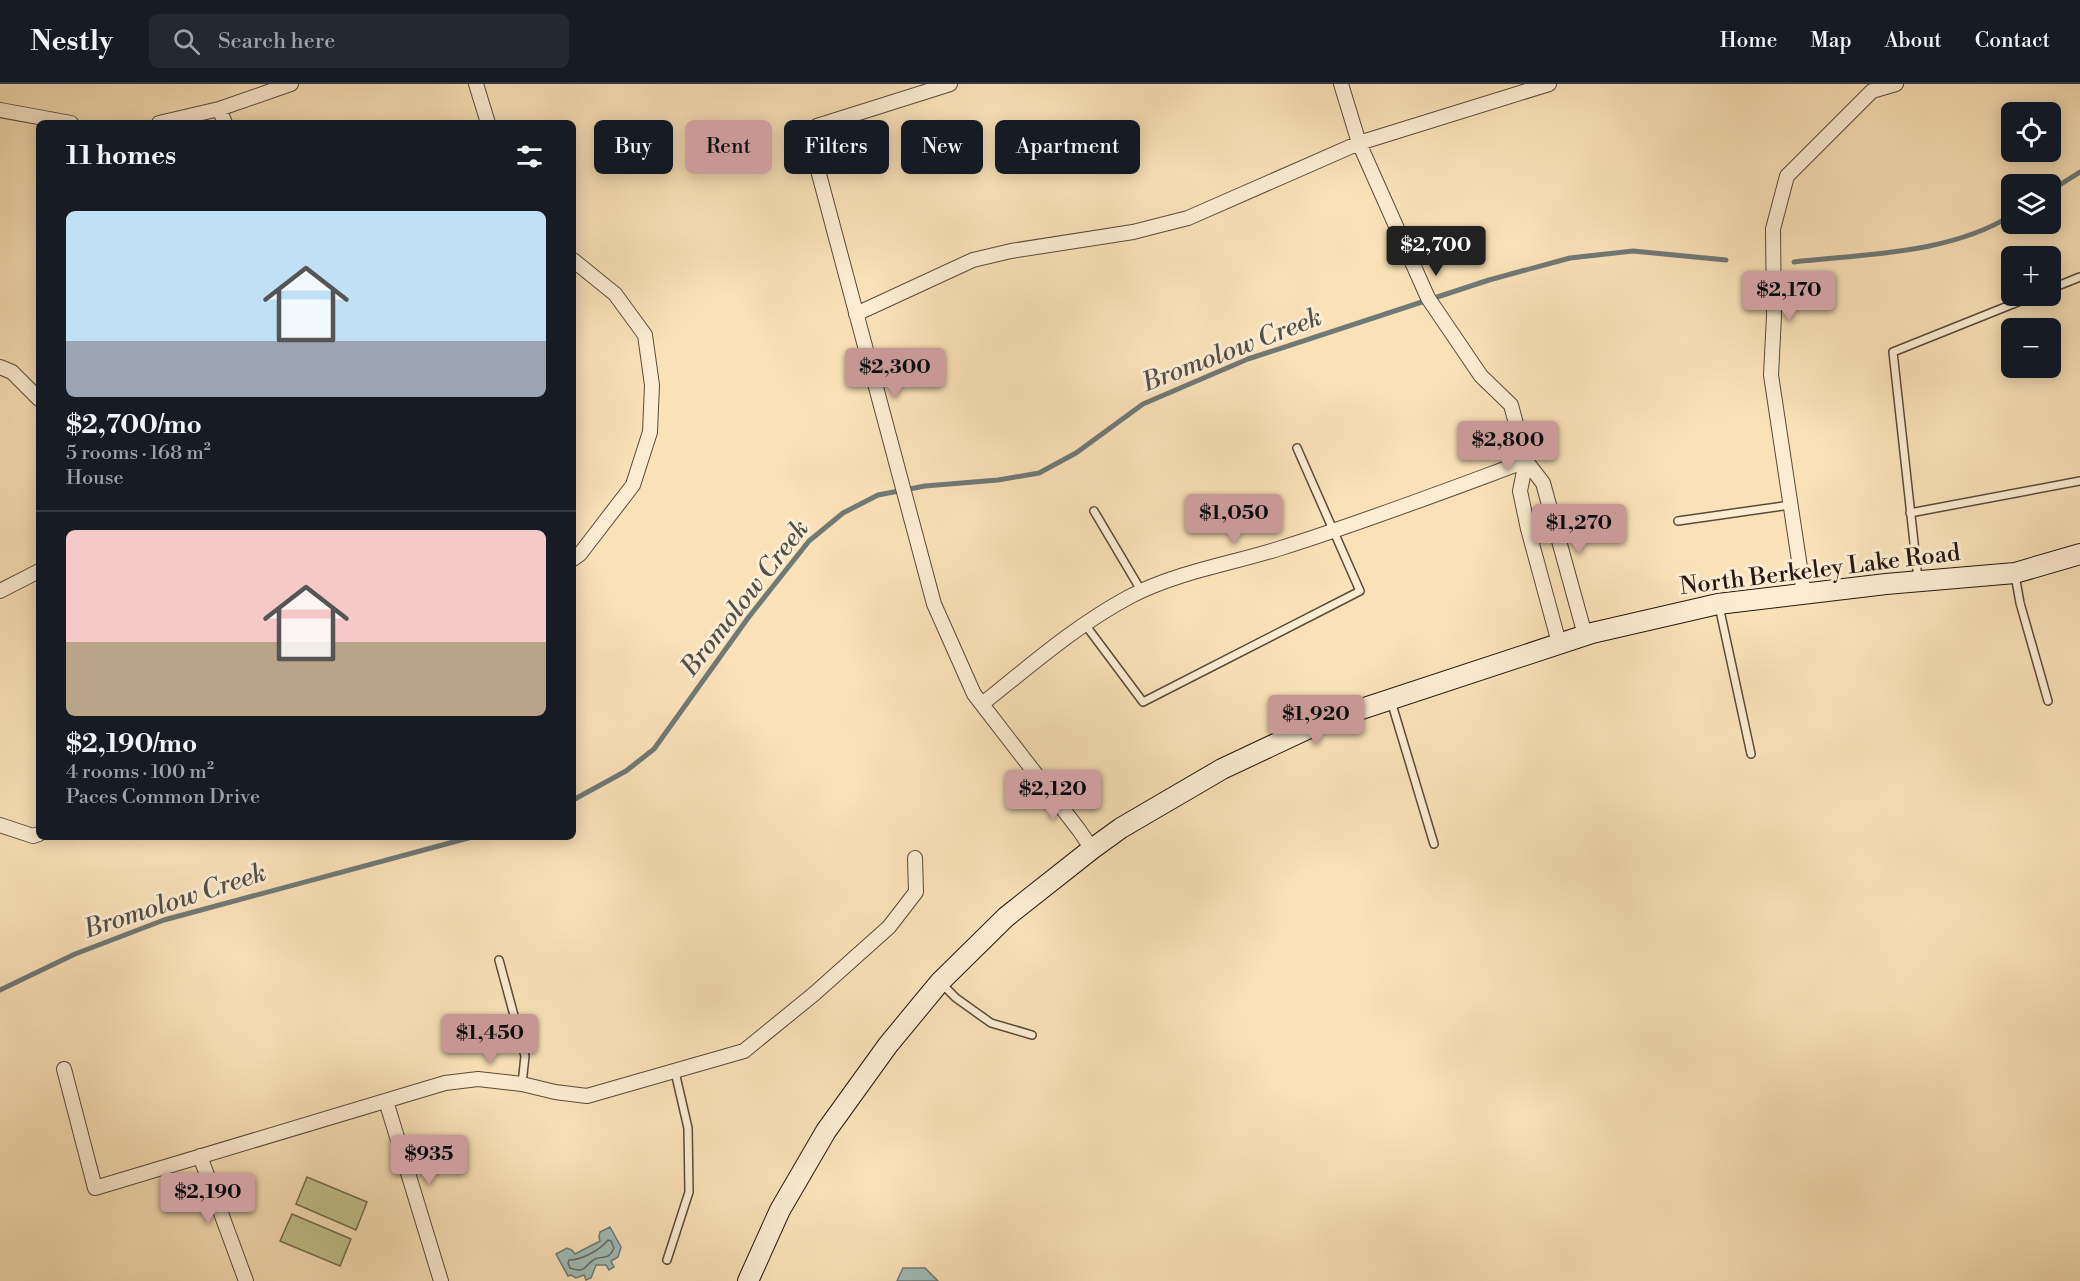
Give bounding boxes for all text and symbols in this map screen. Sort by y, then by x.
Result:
search box [149,14,569,68]
text: Nestly [30,24,113,59]
icon: search [170,25,203,58]
text: Search here [218,28,335,55]
text: Home [1720,28,1777,54]
text: Map [1810,28,1852,54]
text: About [1885,28,1942,54]
text: Contact [1975,28,2050,54]
map controls [2001,102,2061,378]
button: locate [2001,102,2061,162]
chip: Buy [594,120,673,174]
chip: Rent [685,120,772,174]
chip: Filters [784,120,889,174]
chip: New [901,120,983,174]
chip: Apartment [995,120,1140,174]
text: 11 homes [66,140,176,172]
icon: filters [513,140,546,173]
button: layers [2001,174,2061,234]
pin: $2,700 [1387,226,1485,277]
text: $2,700 [1401,233,1471,258]
button: + [2001,246,2061,306]
icon: home [252,250,360,358]
pin: $2,170 [1740,271,1838,322]
text: $2,170 [1757,278,1821,303]
water label: Bromolow Creek [1137,301,1326,399]
button: − [2001,318,2061,378]
pin: $2,300 [846,348,944,399]
text: $2,300 [859,355,931,380]
text: $2,700/mo [66,409,202,441]
pin: $2,800 [1459,421,1557,472]
text: $2,800 [1472,428,1544,453]
text: 5 rooms · 168 m² [66,441,211,466]
text: House [66,466,124,491]
pin: $1,050 [1185,494,1283,545]
text: $1,050 [1199,501,1269,526]
pin: $1,270 [1530,504,1628,555]
text: $1,270 [1546,511,1612,536]
water label: Bromolow Creek [673,513,816,683]
street label: North Berkeley Lake Road [1678,538,1962,602]
icon: home [252,569,360,677]
pin: $1,920 [1267,695,1365,746]
text: $1,920 [1282,702,1350,727]
text: $2,190/mo [66,728,197,760]
text: 4 rooms · 100 m² [66,760,214,785]
pin: $2,120 [1004,770,1102,821]
text: $2,120 [1019,777,1087,802]
text: Paces Common Drive [66,785,260,810]
water label: Bromolow Creek [79,856,270,946]
pin: $1,450 [441,1014,539,1065]
text: $1,450 [456,1021,524,1046]
pin: $935 [393,1135,465,1186]
text: $935 [405,1142,453,1167]
pin: $2,190 [159,1173,257,1224]
text: $2,190 [174,1180,242,1205]

